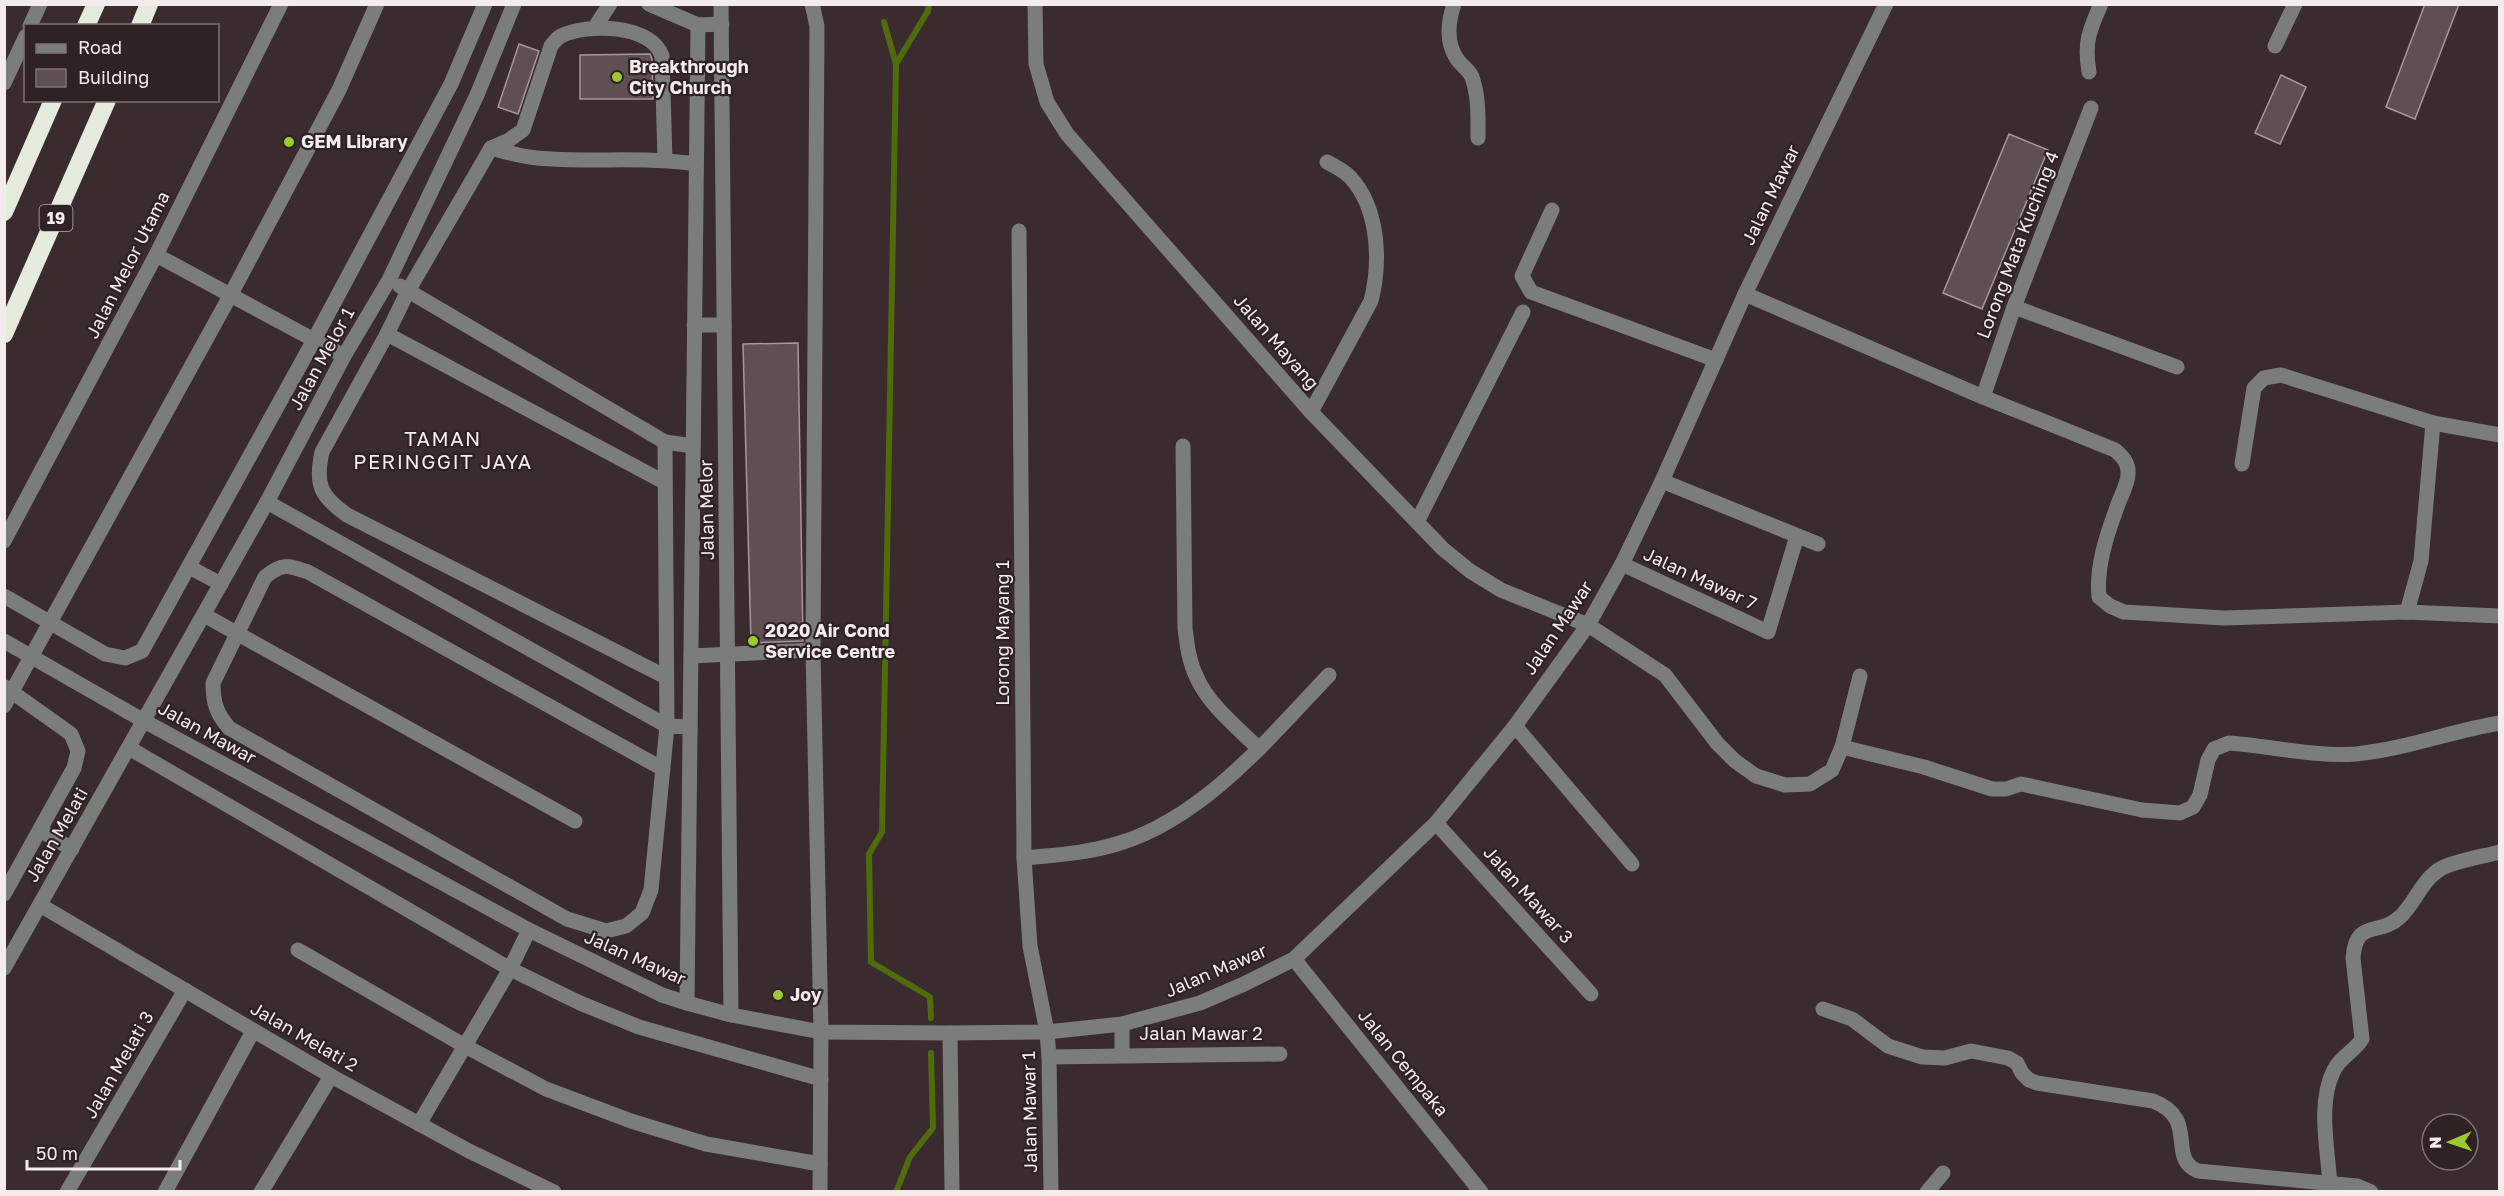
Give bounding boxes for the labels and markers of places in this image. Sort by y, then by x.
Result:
place label: Breakthrough City Church [629,55,749,98]
marker: Breakthrough City Church [610,70,624,84]
place label: GEM Library [301,130,408,152]
marker: GEM Library [282,135,296,149]
place label: 2020 Air Cond Service Centre [765,619,896,662]
marker: 2020 Air Cond Service Centre [746,634,760,648]
place label: Joy [790,983,822,1005]
marker: Joy [771,988,785,1002]

